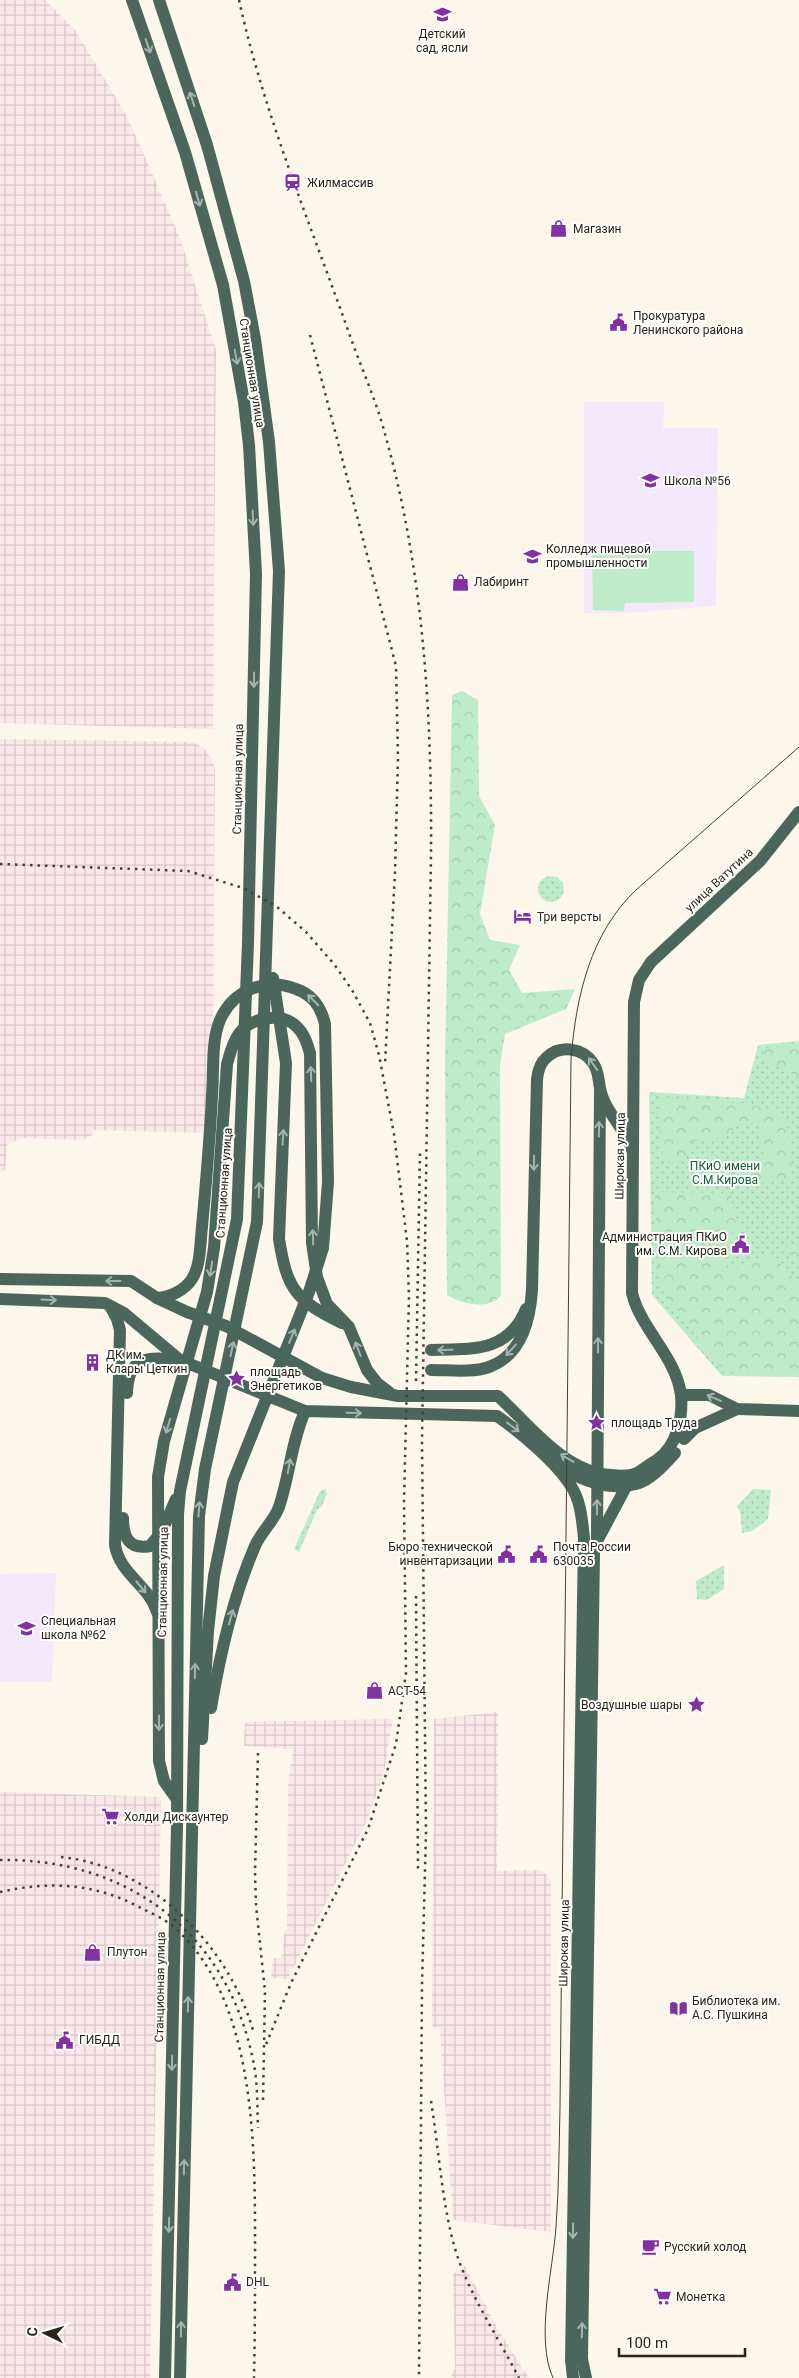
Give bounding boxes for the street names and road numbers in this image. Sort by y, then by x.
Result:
street label: Станционная улица [236,317,268,429]
street label: Станционная улица [230,724,246,834]
street label: улица Ватутина [682,845,756,915]
street label: Широкая улица [612,1112,628,1200]
street label: Станционная улица [213,1127,235,1239]
street label: Станционная улица [155,1527,171,1637]
street label: Широкая улица [556,1899,572,1987]
street label: Станционная улица [152,1932,168,2042]

